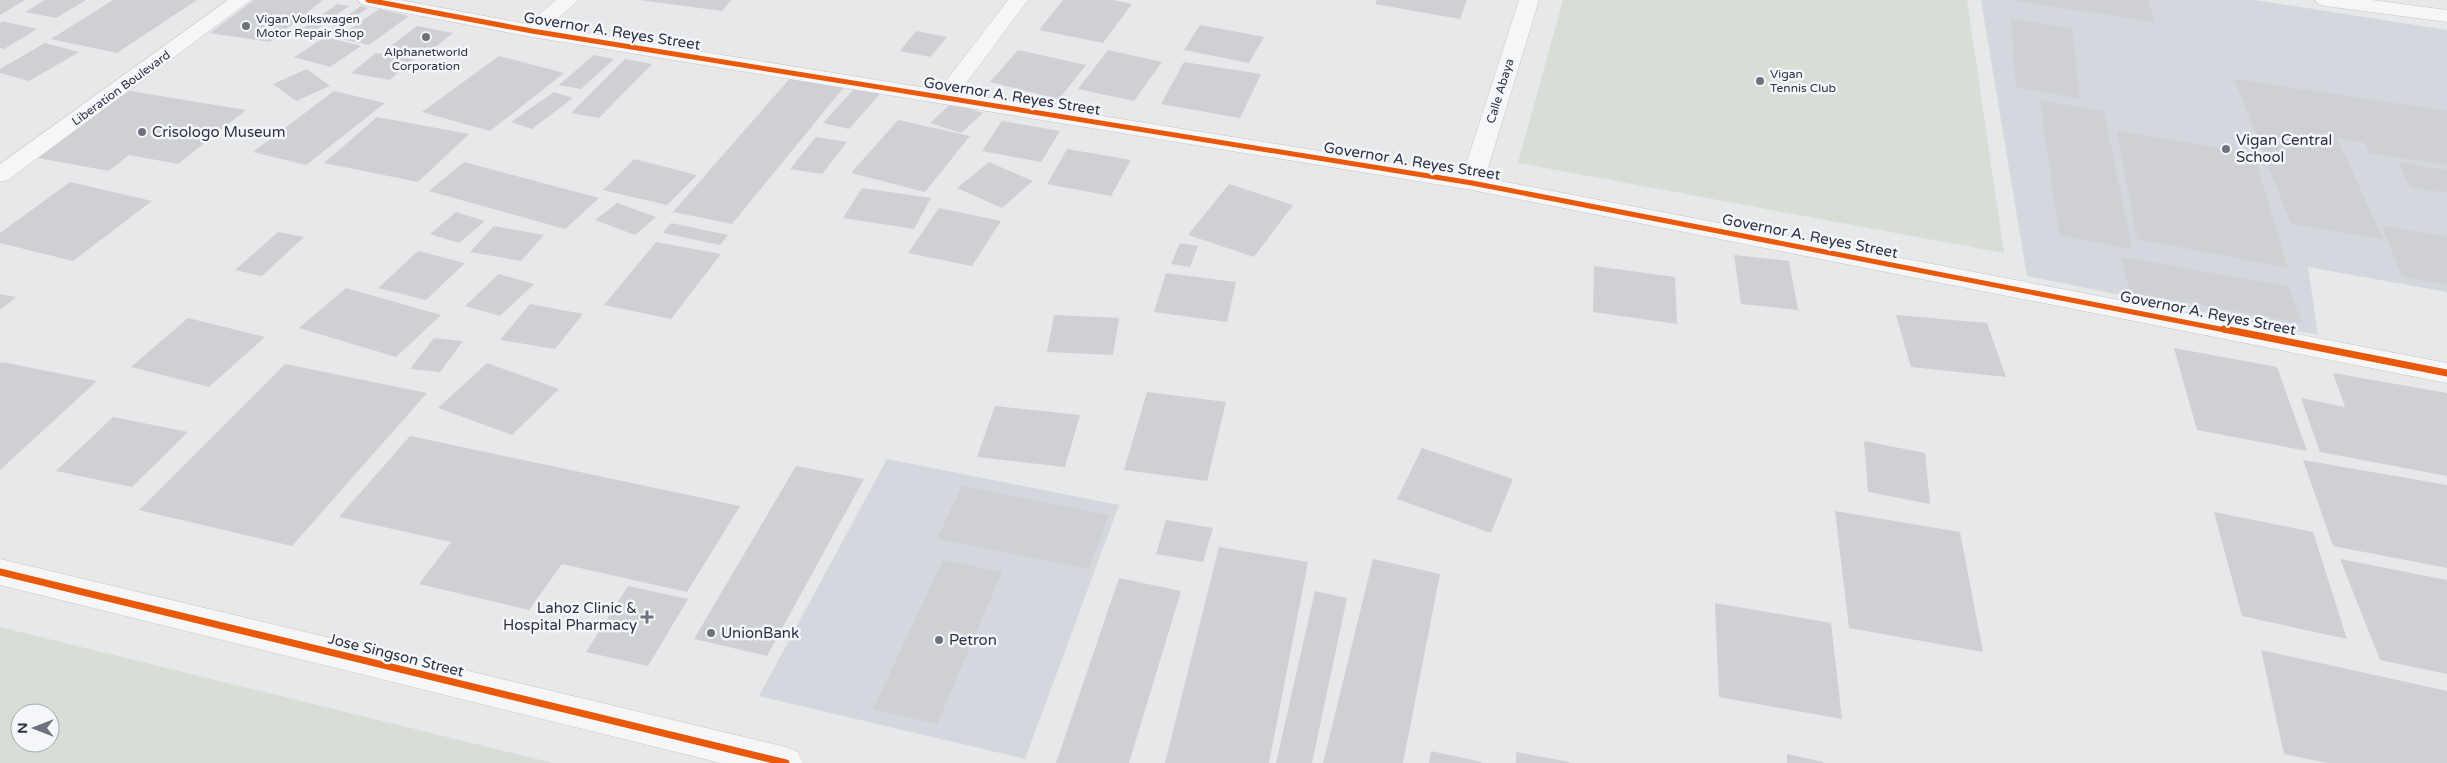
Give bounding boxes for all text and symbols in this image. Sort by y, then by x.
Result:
street label: Governor A. Reyes Street [522,8,702,54]
place label: Vigan Volkswagen Motor Repair Shop [256,12,364,40]
marker: Vigan Volkswagen Motor Repair Shop [240,20,252,32]
marker: Alphanetworld Corporation [420,31,432,43]
place label: Alphanetworld Corporation [384,45,468,73]
street label: Liberation Boulevard [69,48,173,128]
street label: Calle Abaya [1483,57,1517,125]
place label: Vigan Tennis Club [1770,67,1836,95]
street label: Governor A. Reyes Street [922,73,1102,119]
marker: Vigan Tennis Club [1754,75,1766,87]
place label: Crisologo Museum [152,123,286,141]
marker: Crisologo Museum [136,126,148,138]
place label: Vigan Central School [2236,131,2332,166]
street label: Governor A. Reyes Street [1322,138,1502,184]
marker: Vigan Central School [2220,143,2232,155]
street label: Governor A. Reyes Street [1720,210,1900,262]
street label: Governor A. Reyes Street [2118,287,2298,339]
place label: Lahoz Clinic & Hospital Pharmacy [503,599,637,634]
marker: Lahoz Clinic & Hospital Pharmacy [641,611,653,623]
place label: UnionBank [721,624,799,642]
marker: UnionBank [705,627,717,639]
street label: Jose Singson Street [326,629,466,681]
place label: Petron [949,631,997,649]
marker: Petron [933,634,945,646]
north arrow [10,703,60,753]
text: N [14,722,31,734]

